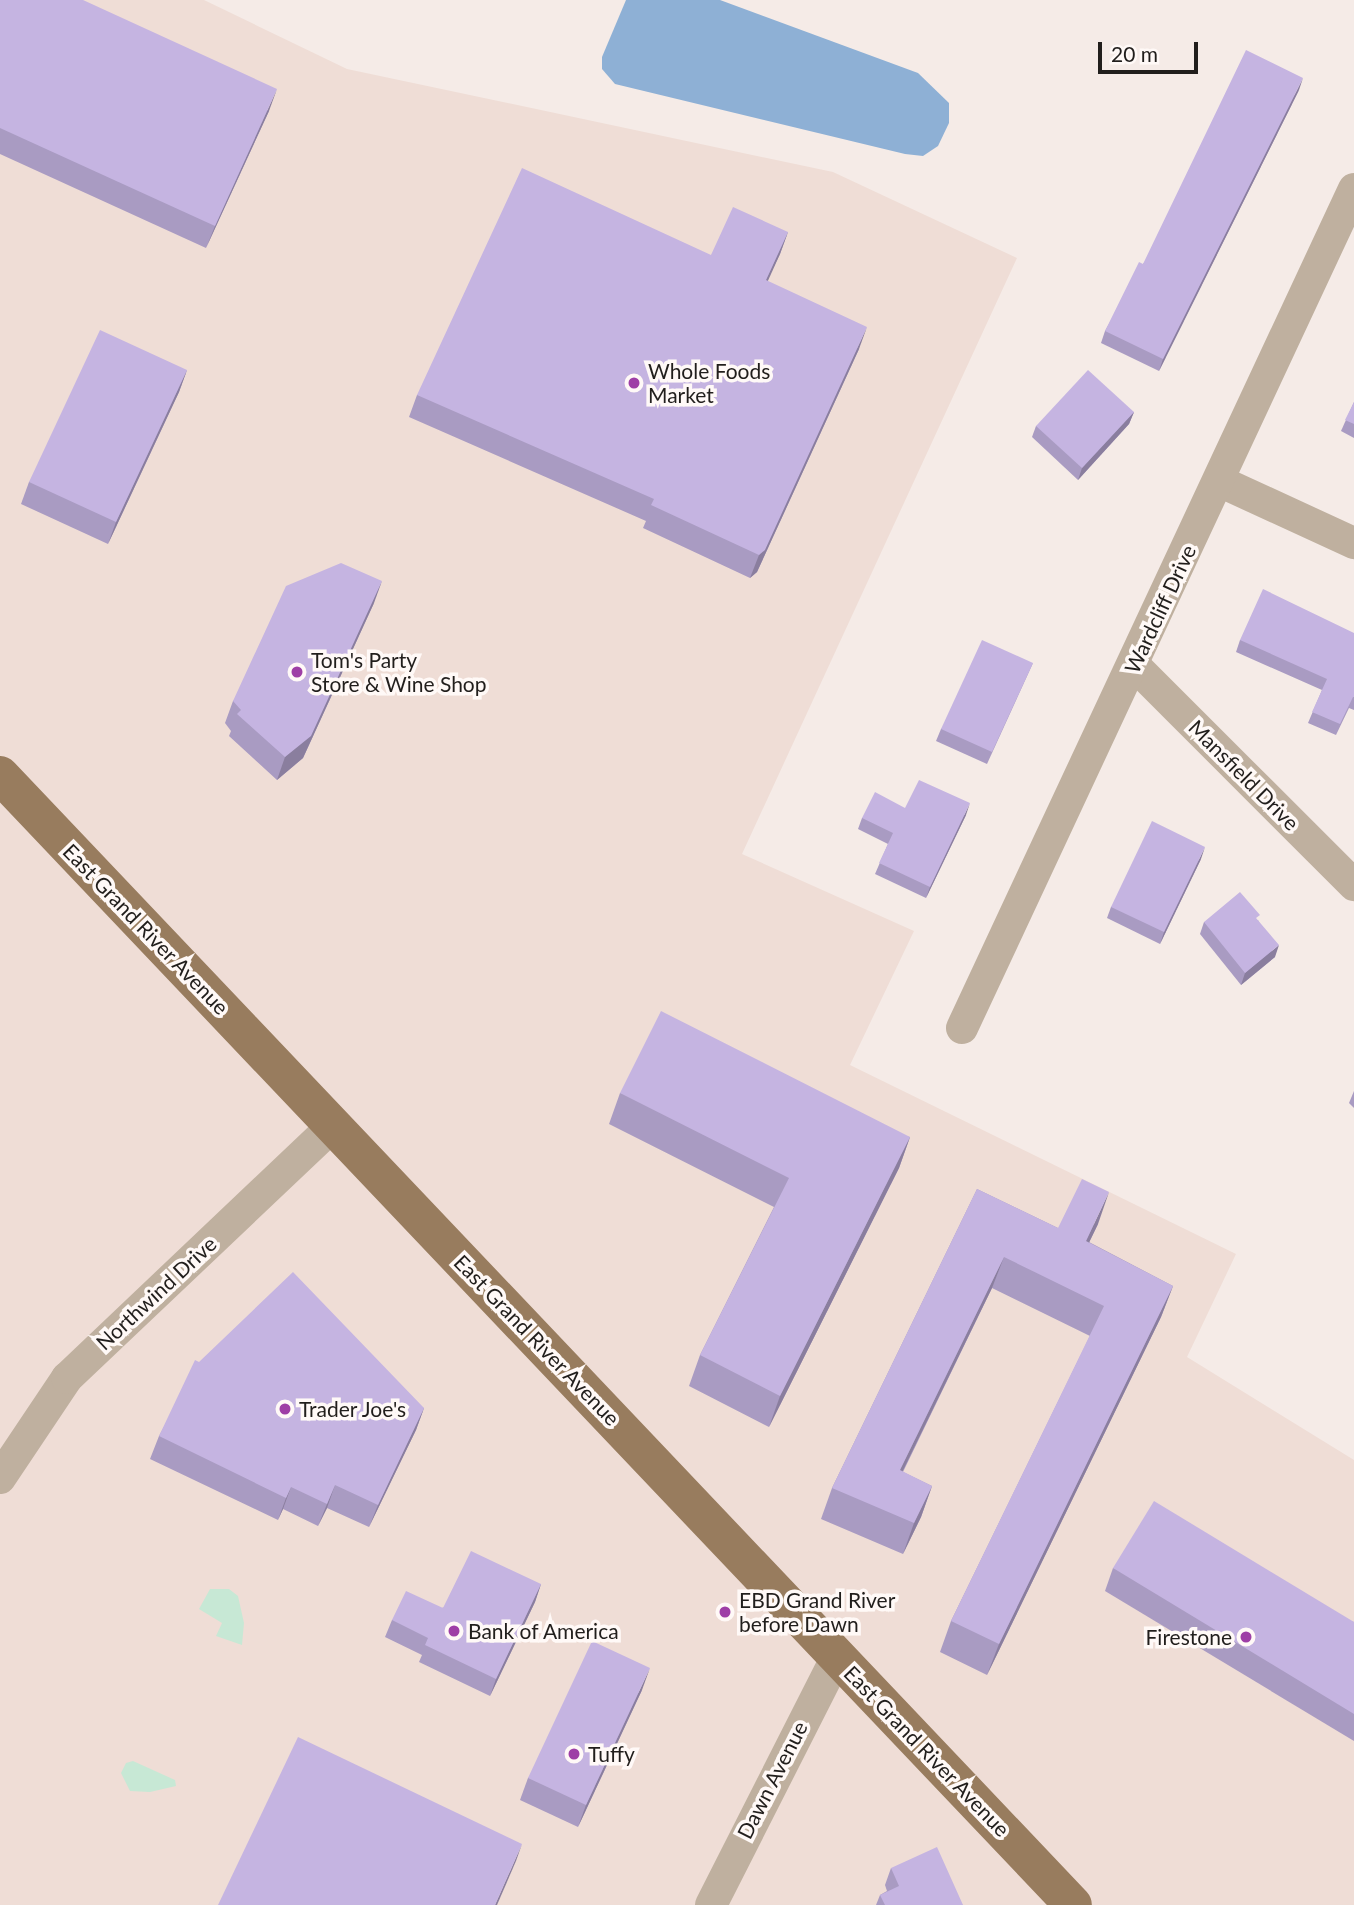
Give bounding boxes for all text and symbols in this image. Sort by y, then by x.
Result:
scale bar [1102,28,1202,72]
text: 20 m [1111,41,1158,66]
place label: Whole Foods Market [648,358,770,408]
marker: Whole Foods Market [626,375,642,391]
street label: Wardcliff Drive [1119,540,1201,678]
place label: Tom's Party Store & Wine Shop [311,647,487,697]
marker: Tom's Party Store & Wine Shop [289,664,305,680]
street label: Mansfield Drive [1184,715,1304,835]
street label: East Grand River Avenue [58,838,234,1020]
street label: Northwind Drive [91,1231,221,1355]
street label: East Grand River Avenue [449,1249,625,1431]
place label: Trader Joe's [299,1396,407,1422]
marker: Trader Joe's [277,1401,293,1417]
place label: EBD Grand River before Dawn [739,1587,895,1637]
marker: EBD Grand River before Dawn [717,1604,733,1620]
place label: Bank of America [468,1618,620,1644]
marker: Bank of America [446,1623,462,1639]
place label: Firestone [1146,1624,1232,1650]
marker: Firestone [1238,1629,1254,1645]
street label: East Grand River Avenue [839,1660,1015,1842]
street label: Dawn Avenue [731,1717,813,1843]
place label: Tuffy [588,1741,635,1767]
marker: Tuffy [566,1746,582,1762]

